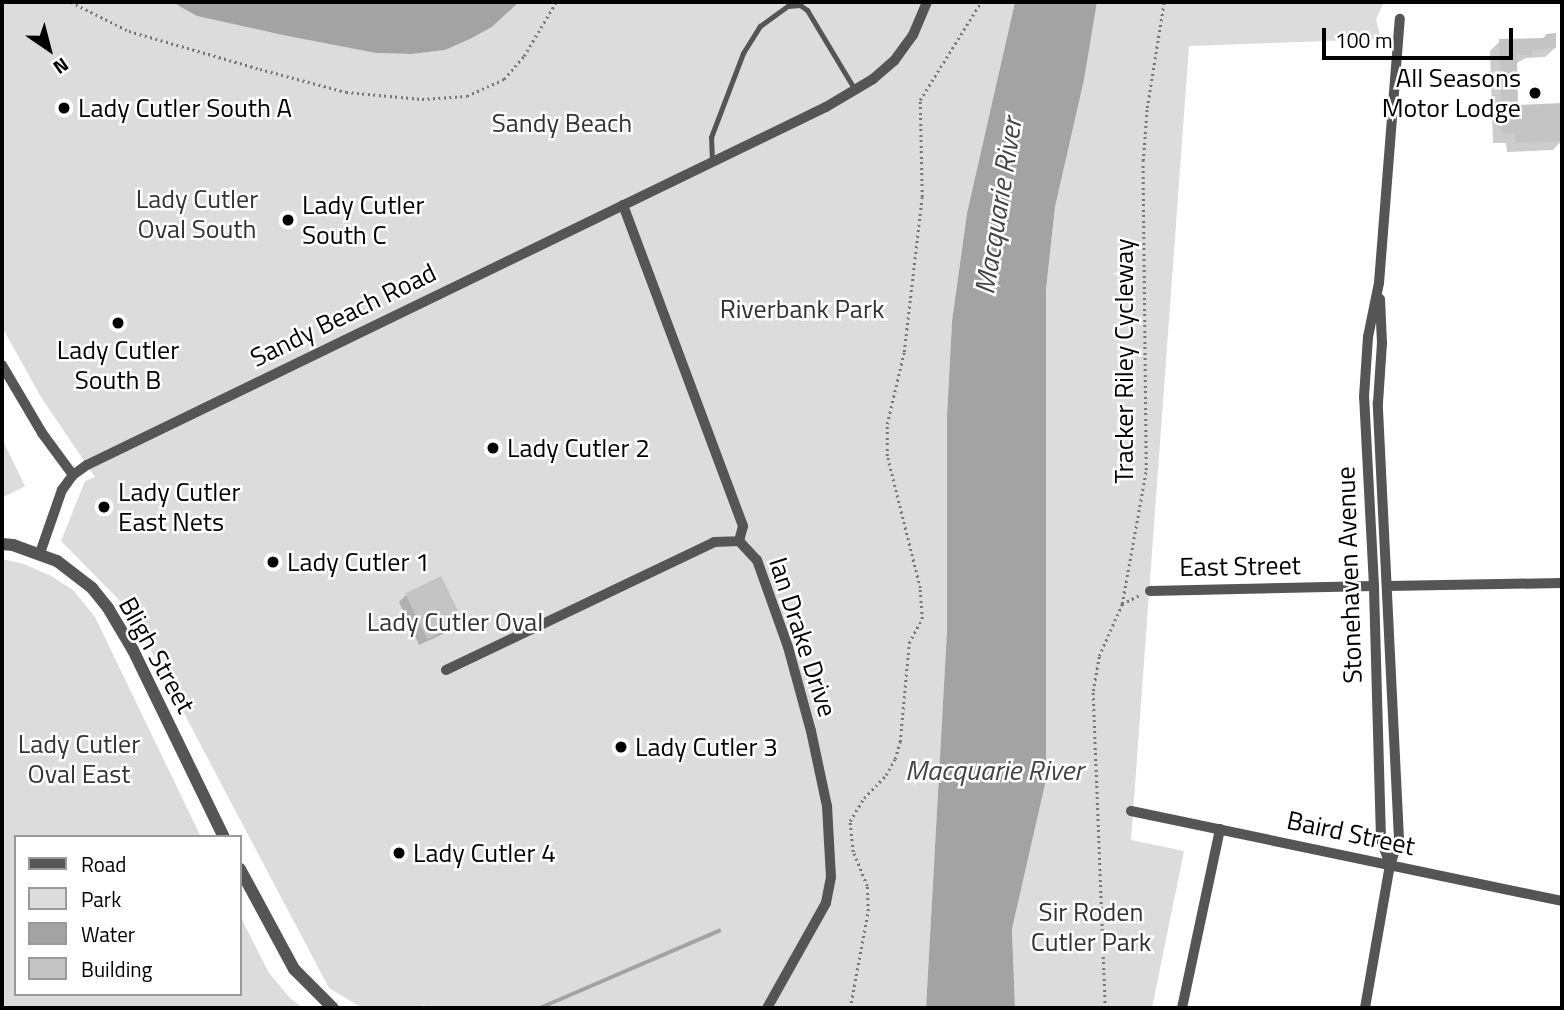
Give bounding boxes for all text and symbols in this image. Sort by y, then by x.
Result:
north arrow [14,14,84,84]
scale bar [1326,14,1517,58]
text: 100 m [1335,24,1392,56]
text: N [48,51,75,82]
place label: All Seasons Motor Lodge [1382,62,1521,124]
marker: All Seasons Motor Lodge [1527,85,1543,101]
place label: Lady Cutler South A [78,92,292,124]
marker: Lady Cutler South A [56,100,72,116]
park label: Sandy Beach [492,107,632,139]
water label: Macquarie River [967,115,1029,297]
park label: Lady Cutler Oval South [136,183,258,244]
place label: Lady Cutler South C [302,189,424,250]
marker: Lady Cutler South C [280,212,296,228]
street label: Tracker Riley Cycleway [1108,238,1140,484]
street label: Sandy Beach Road [245,257,441,373]
park label: Riverbank Park [720,293,884,325]
marker: Lady Cutler South B [110,315,126,331]
place label: Lady Cutler South B [57,334,179,396]
place label: Lady Cutler 2 [507,432,650,464]
marker: Lady Cutler 2 [485,440,501,456]
street label: Stonehaven Avenue [1330,466,1368,684]
place label: Lady Cutler East Nets [118,476,240,538]
marker: Lady Cutler East Nets [96,499,112,515]
place label: Lady Cutler 1 [287,546,430,578]
street label: East Street [1179,549,1301,583]
street label: Ian Drake Drive [763,553,843,721]
marker: Lady Cutler 1 [265,554,281,570]
street label: Bligh Street [112,592,202,718]
park label: Lady Cutler Oval [367,606,543,638]
park label: Lady Cutler Oval East [18,728,140,790]
place label: Lady Cutler 3 [635,731,778,763]
marker: Lady Cutler 3 [613,739,629,755]
water label: Macquarie River [905,753,1083,787]
street label: Baird Street [1284,804,1418,862]
legend [14,835,242,996]
place label: Lady Cutler 4 [413,837,556,869]
marker: Lady Cutler 4 [391,845,407,861]
text: Road [81,848,126,880]
text: Park [81,883,121,915]
park label: Sir Roden Cutler Park [1031,896,1151,958]
text: Water [81,918,135,950]
text: Building [81,953,152,985]

